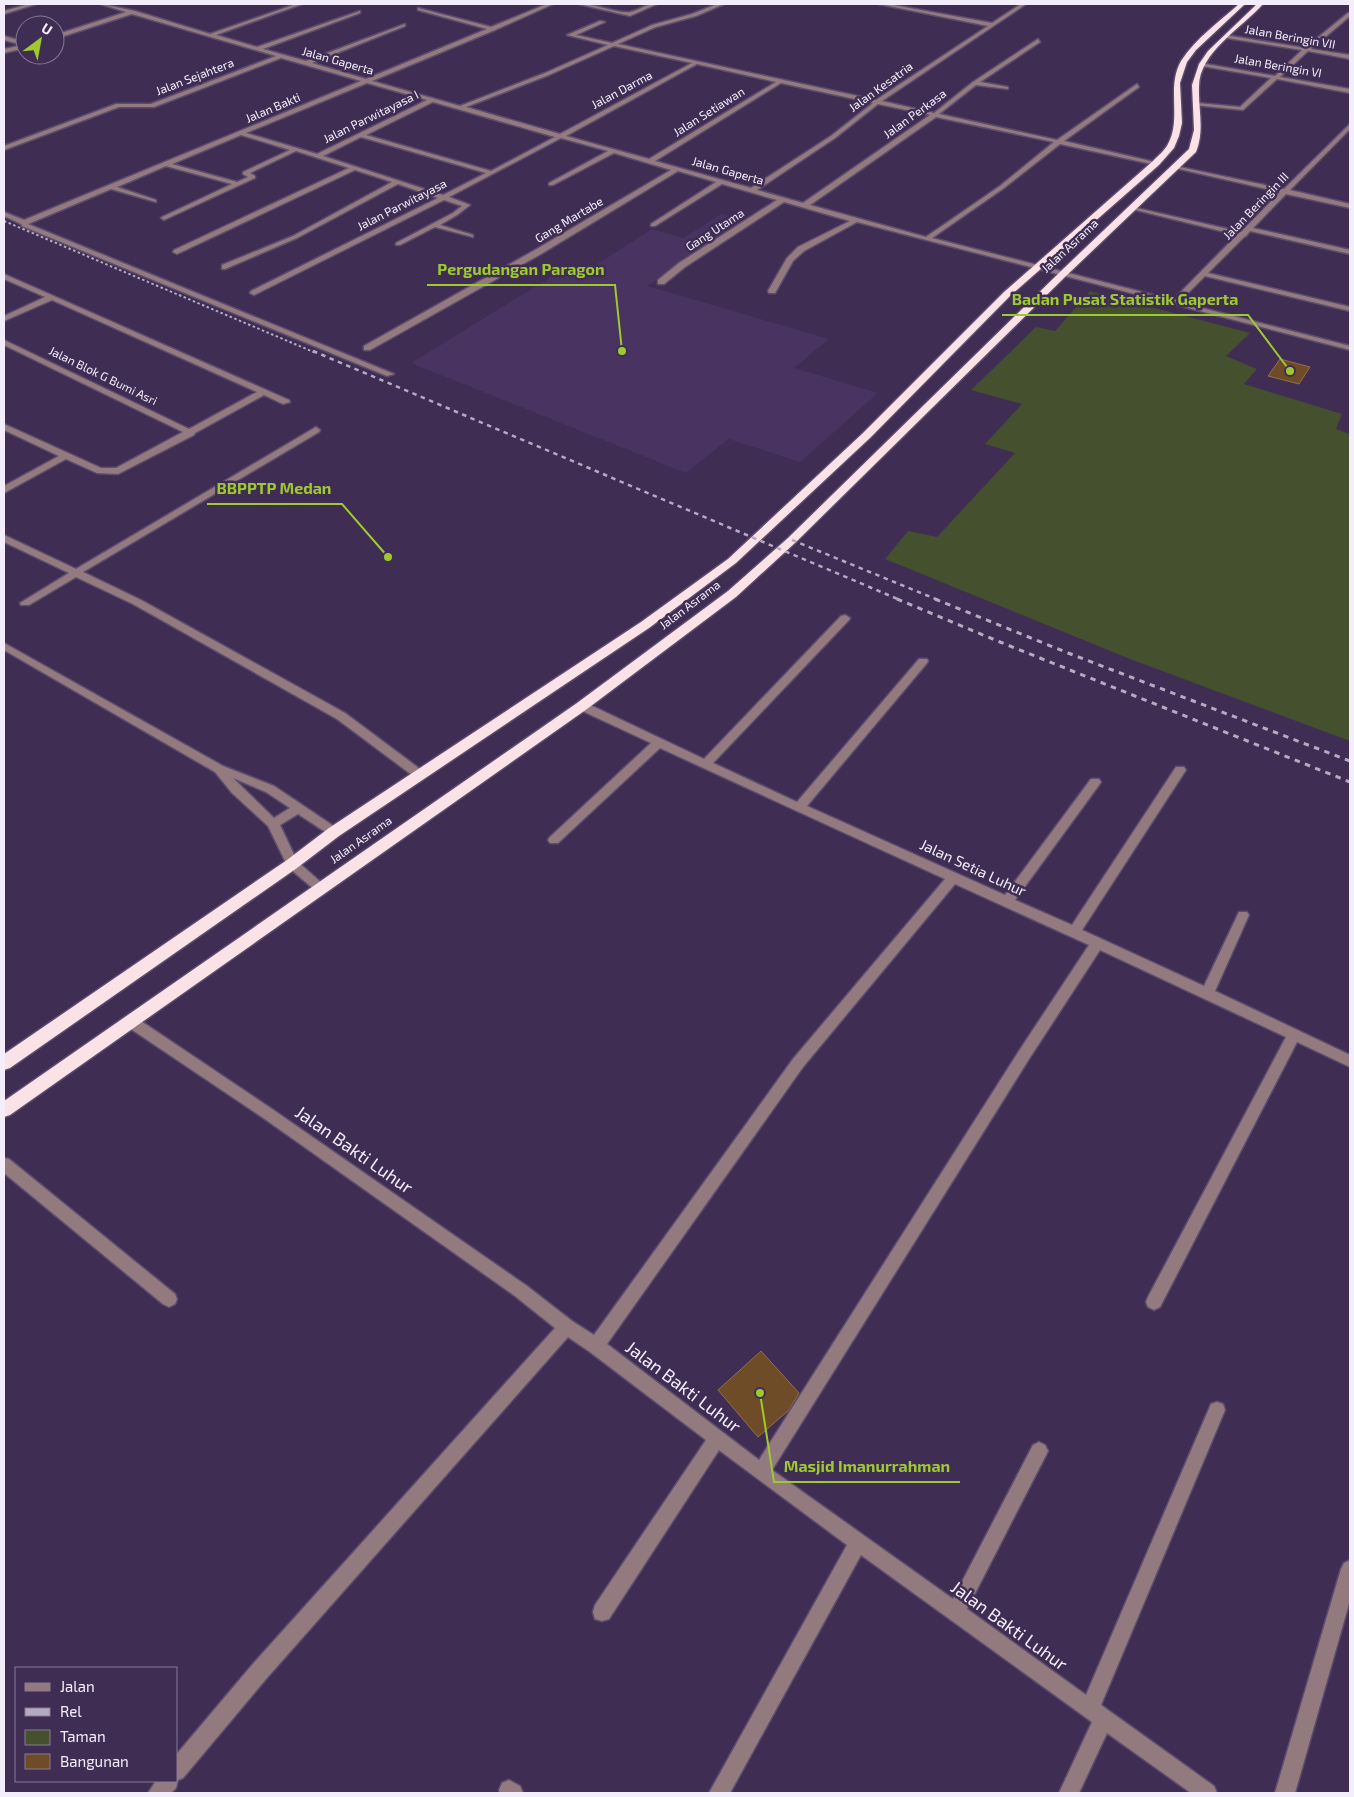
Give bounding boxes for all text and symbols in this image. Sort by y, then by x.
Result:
north arrow [15,15,65,65]
text: U [39,19,56,38]
street label: Jalan Beringin VII [1244,21,1337,51]
street label: Jalan Gaperta [301,43,376,77]
street label: Jalan Beringin VI [1233,50,1323,80]
street label: Jalan Sejahtera [154,55,236,98]
street label: Jalan Kesatria [846,58,915,114]
street label: Jalan Darma [589,67,654,111]
street label: Jalan Setiawan [670,84,747,139]
street label: Jalan Perkasa [880,86,949,141]
street label: Jalan Parwitayasa I [321,87,421,145]
street label: Jalan Bakti [243,89,302,125]
street label: Jalan Gaperta [691,153,766,187]
street label: Jalan Beringin III [1220,169,1291,242]
street label: Jalan Parwitayasa [354,176,449,233]
street label: Gang Martabe [532,193,605,245]
street label: Gang Utama [683,205,746,253]
street label: Jalan Asrama [1038,216,1101,275]
callout: Pergudangan Paragon [427,254,615,285]
text: Pergudangan Paragon [437,259,605,278]
callout: Badan Pusat Statistik Gaperta [1002,284,1248,315]
text: Badan Pusat Statistik Gaperta [1012,289,1238,308]
street label: Jalan Blok G Bumi Asri [47,343,160,407]
callout: BBPPTP Medan [207,473,342,504]
text: BBPPTP Medan [217,478,331,497]
street label: Jalan Asrama [656,577,722,632]
street label: Jalan Asrama [327,813,394,866]
street label: Jalan Setia Luhur [917,835,1029,900]
street label: Jalan Bakti Luhur [291,1100,418,1198]
street label: Jalan Bakti Luhur [622,1336,746,1437]
callout: Masjid Imanurrahman [774,1451,960,1482]
text: Masjid Imanurrahman [784,1456,950,1475]
street label: Jalan Bakti Luhur [947,1576,1072,1675]
legend [15,1667,178,1782]
text: Jalan [60,1677,95,1695]
text: Rel [60,1702,82,1720]
text: Taman [60,1727,106,1745]
text: Bangunan [60,1752,129,1770]

